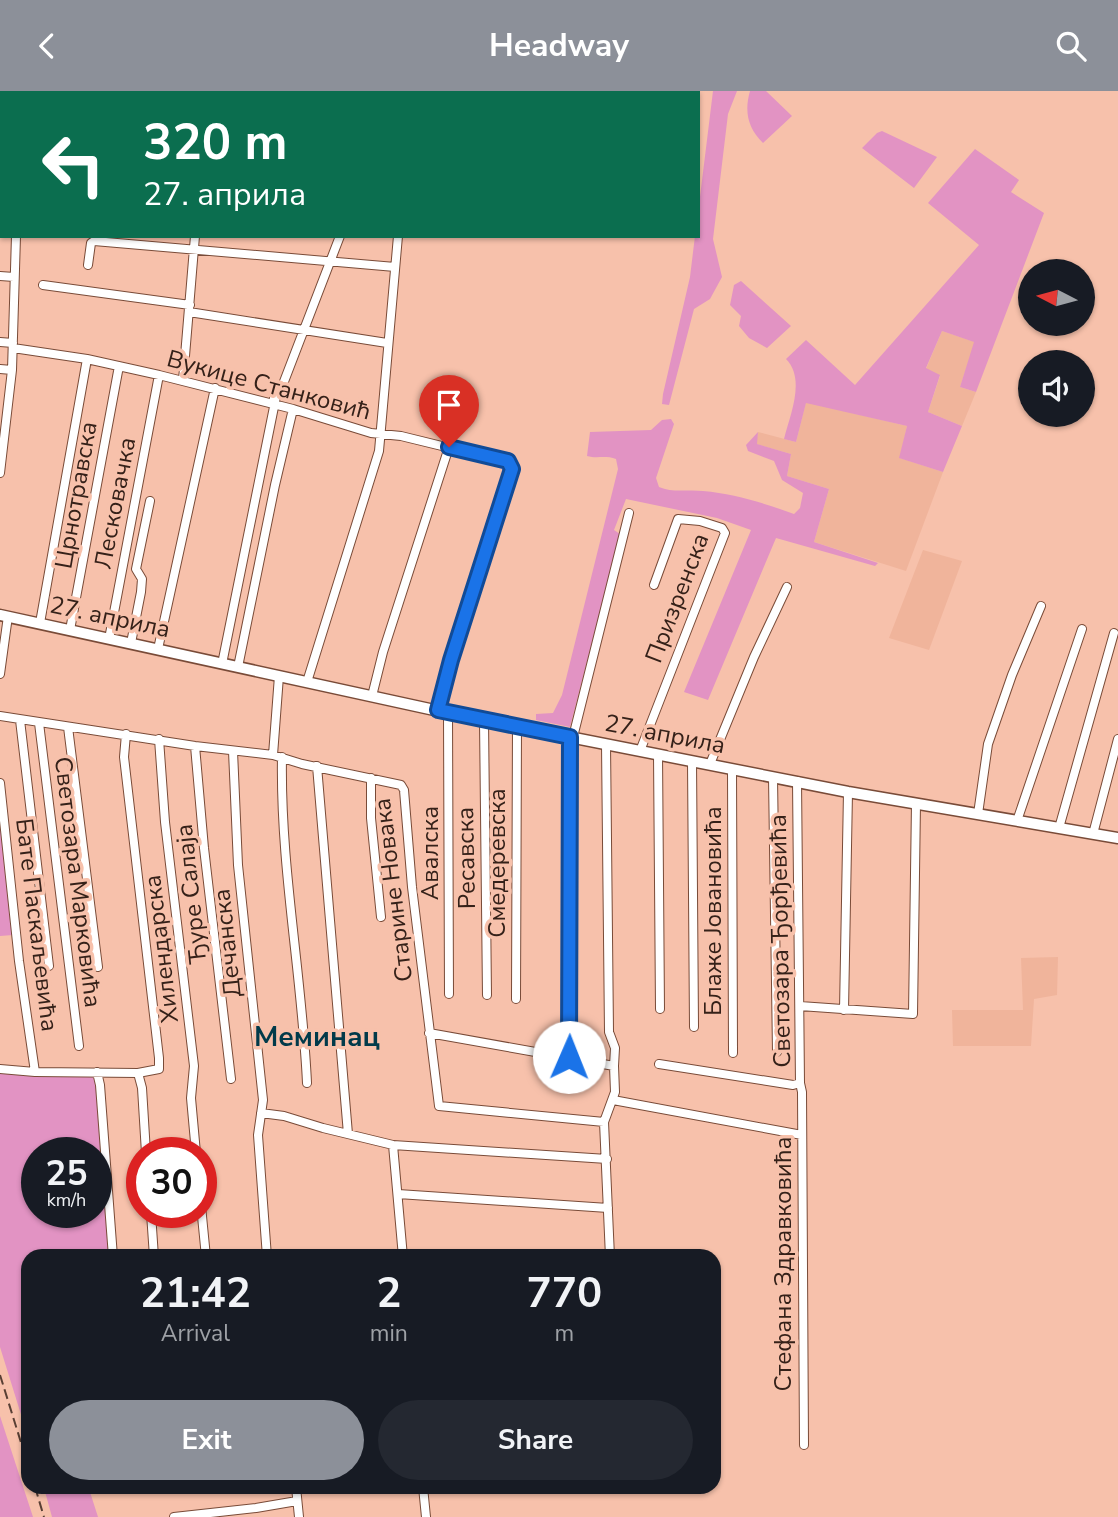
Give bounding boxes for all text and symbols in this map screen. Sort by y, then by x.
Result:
text: Headway [489,24,629,67]
icon: back [28,27,66,65]
icon: search [1052,27,1090,65]
text: 320 m [143,109,287,176]
icon: left [28,119,119,210]
text: 27. априла [143,173,306,216]
north arrow [1018,259,1096,336]
map controls [1018,259,1095,427]
street label: Вукице Станковић [163,342,375,428]
button: sound [1018,350,1095,427]
pin [419,375,479,447]
icon: arrive [430,386,468,424]
street label: Црнотравска [47,419,105,571]
street label: Лесковачка [87,435,143,571]
street label: Призренска [638,529,716,667]
street label: 27. априла [47,589,173,645]
street label: 27. априла [602,707,728,761]
street label: Светозара Марковића [47,755,109,1009]
street label: Смедеревска [481,788,513,938]
street label: Старине Новака [366,796,420,984]
street label: Авалска [414,806,446,900]
street label: Блаже Јовановића [697,806,729,1016]
street label: Ресавска [449,807,483,909]
street label: Светозара Ђорђевића [762,814,798,1068]
street label: Бате Паскаљевића [8,817,66,1033]
street label: Ђуре Салаја [168,822,214,966]
street label: Хилендарска [136,873,186,1025]
street label: Дечанска [205,887,249,999]
district label: Меминац [254,1018,380,1056]
position arrow [532,1020,606,1094]
street label: Стефана Здравковића [767,1136,799,1392]
speed limit sign: 30 [126,1137,217,1228]
text: 25 [45,1150,88,1197]
text: km/h [47,1188,86,1212]
text: 21:42 [140,1265,251,1322]
text: 2 [376,1265,401,1322]
text: 770 [527,1265,602,1322]
text: Arrival [161,1318,230,1349]
text: min [370,1318,408,1349]
text: m [555,1318,574,1349]
button: Exit [49,1400,364,1480]
button: Share [378,1400,693,1480]

